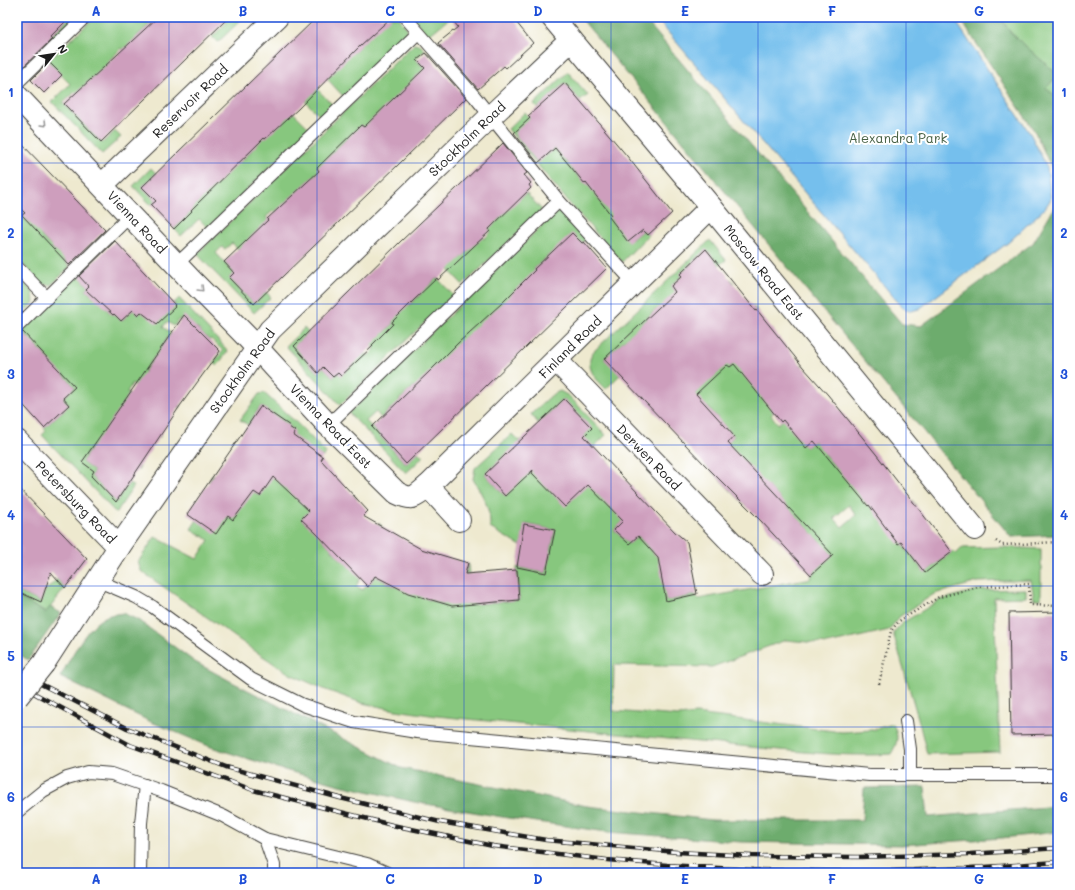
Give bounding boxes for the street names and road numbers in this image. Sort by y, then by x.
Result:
street label: Reservoir Road [148,60,231,141]
street label: Stockholm Road [425,98,509,180]
street label: Vienna Road [104,187,171,257]
street label: Moscow Road East [721,220,808,323]
street label: Finland Road [535,312,605,382]
street label: Stockholm Road [205,325,278,416]
street label: Vienna Road East [287,380,376,472]
street label: Derwen Road [614,420,685,493]
street label: Petersburg Road [33,457,120,547]

